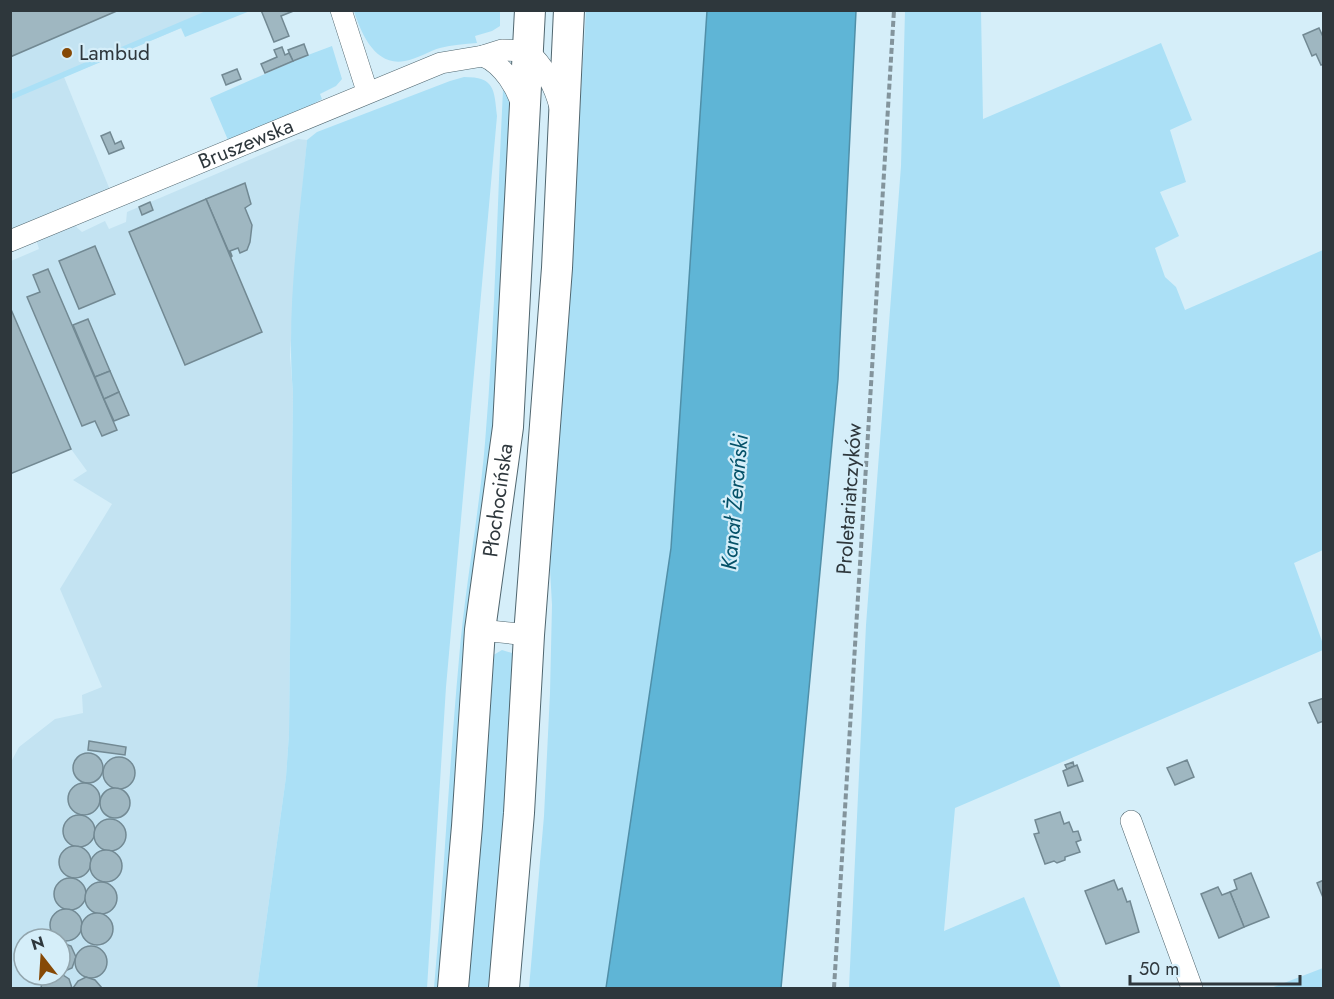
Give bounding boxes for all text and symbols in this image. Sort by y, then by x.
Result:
place label: Lambud [79,38,150,68]
marker: Lambud [60,46,74,60]
street label: Bruszewska [194,111,298,177]
street label: Proletariatczyków [829,422,869,576]
water label: Kanał Żerański [712,432,756,571]
street label: Płochocińska [475,441,521,559]
north arrow [12,927,72,987]
text: N [28,930,47,956]
scale bar [1130,948,1300,986]
text: 50 m [1139,956,1179,982]

